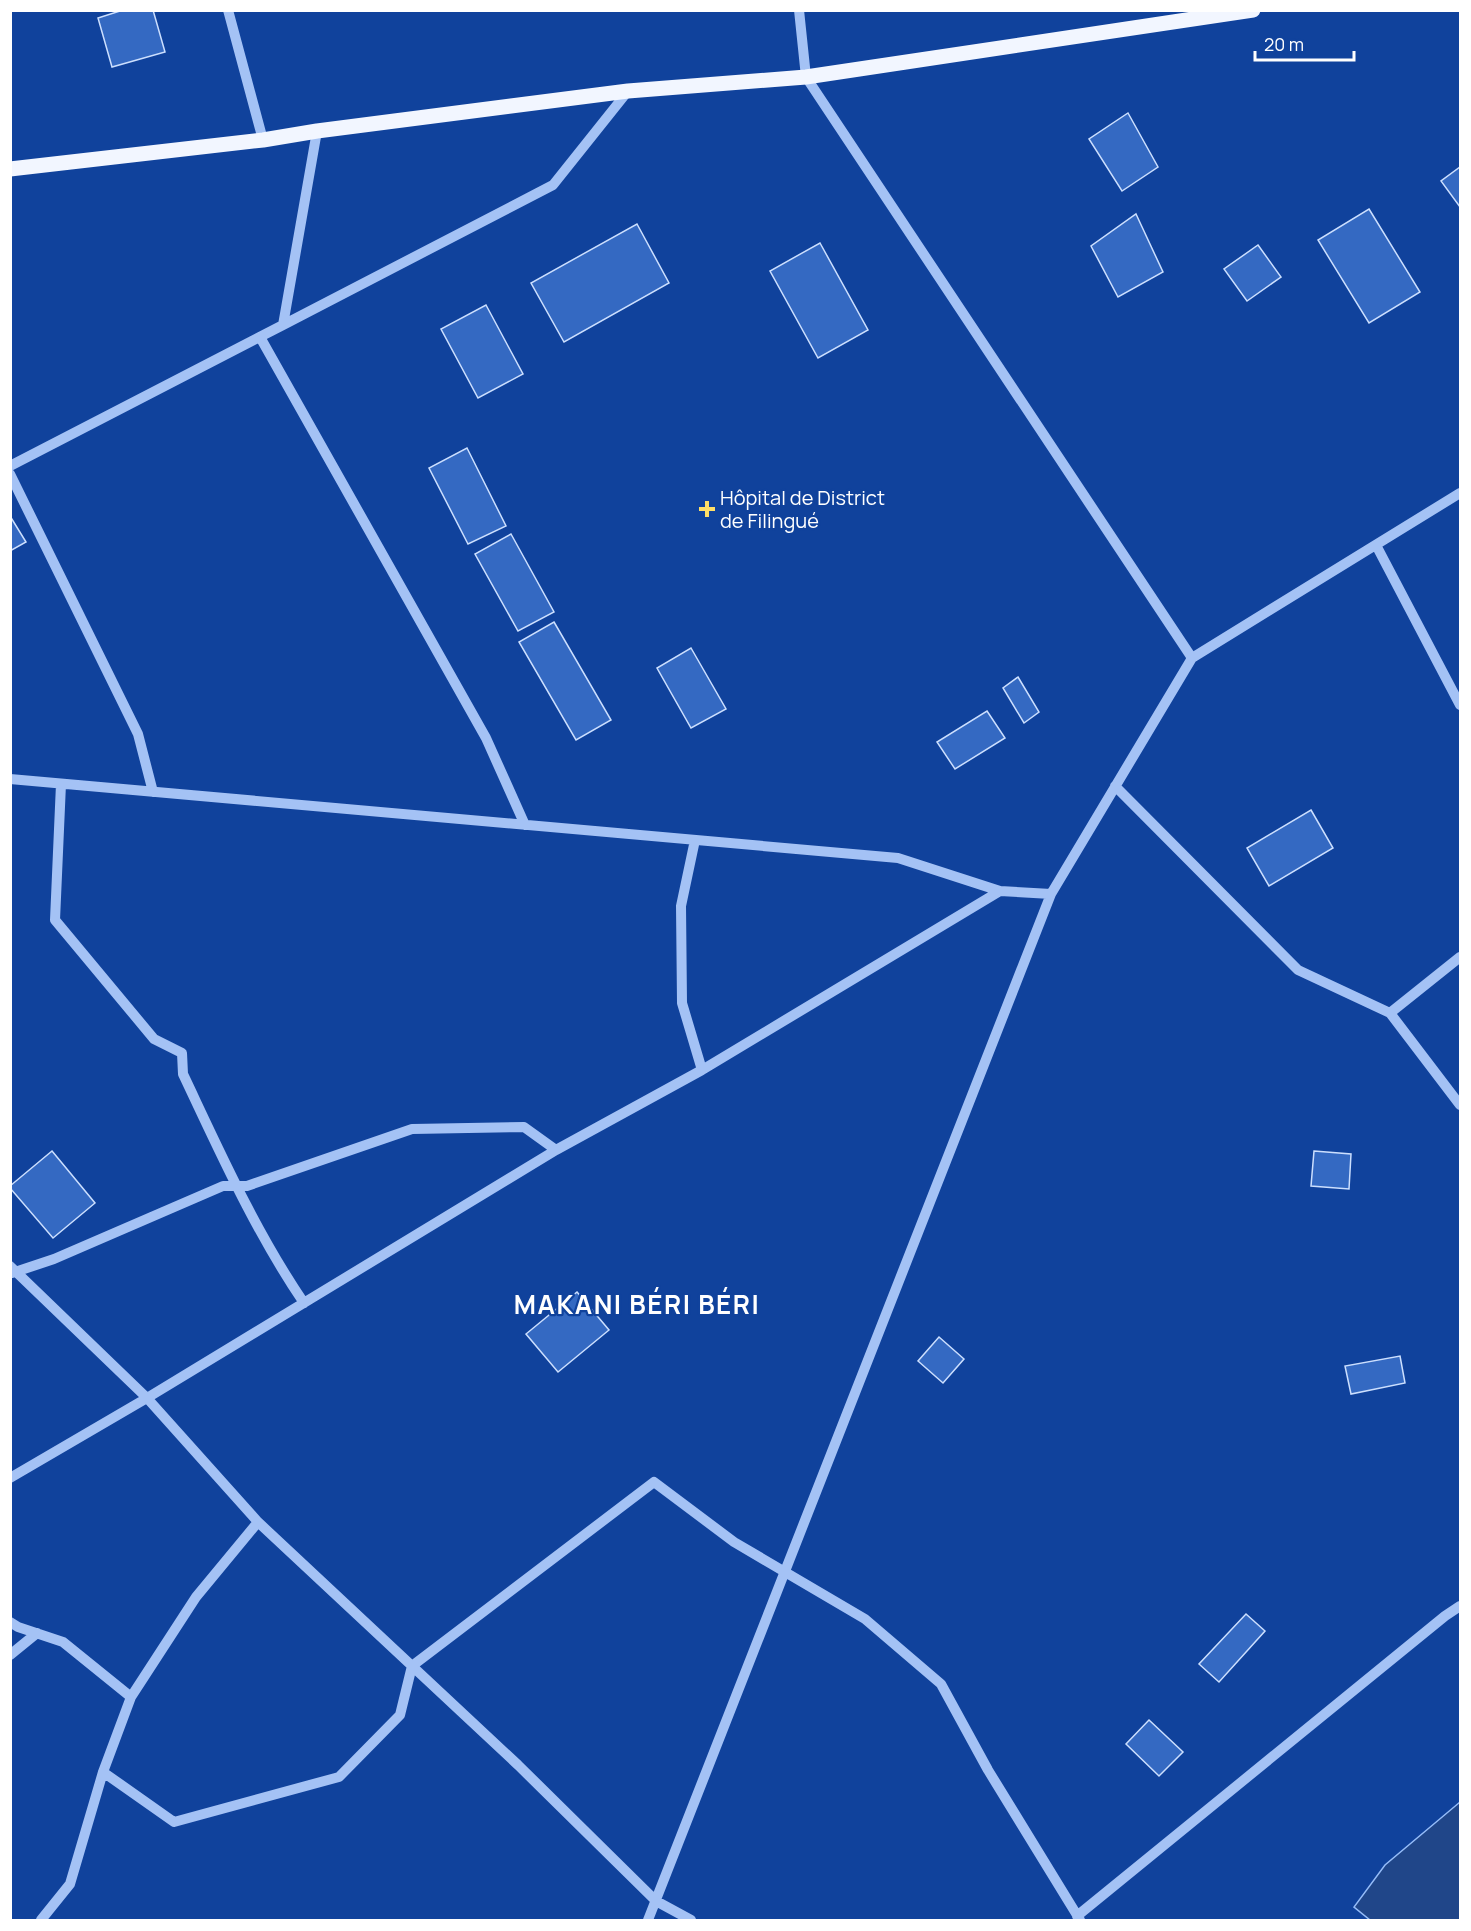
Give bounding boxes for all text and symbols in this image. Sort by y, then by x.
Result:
scale bar [1255,24,1354,62]
text: 20 m [1264,32,1304,56]
place label: Hôpital de District de Filingué [720,484,885,534]
marker: Hôpital de District de Filingué [698,500,716,518]
district label: MAKANI BÉRI BÉRI [514,1286,760,1322]

